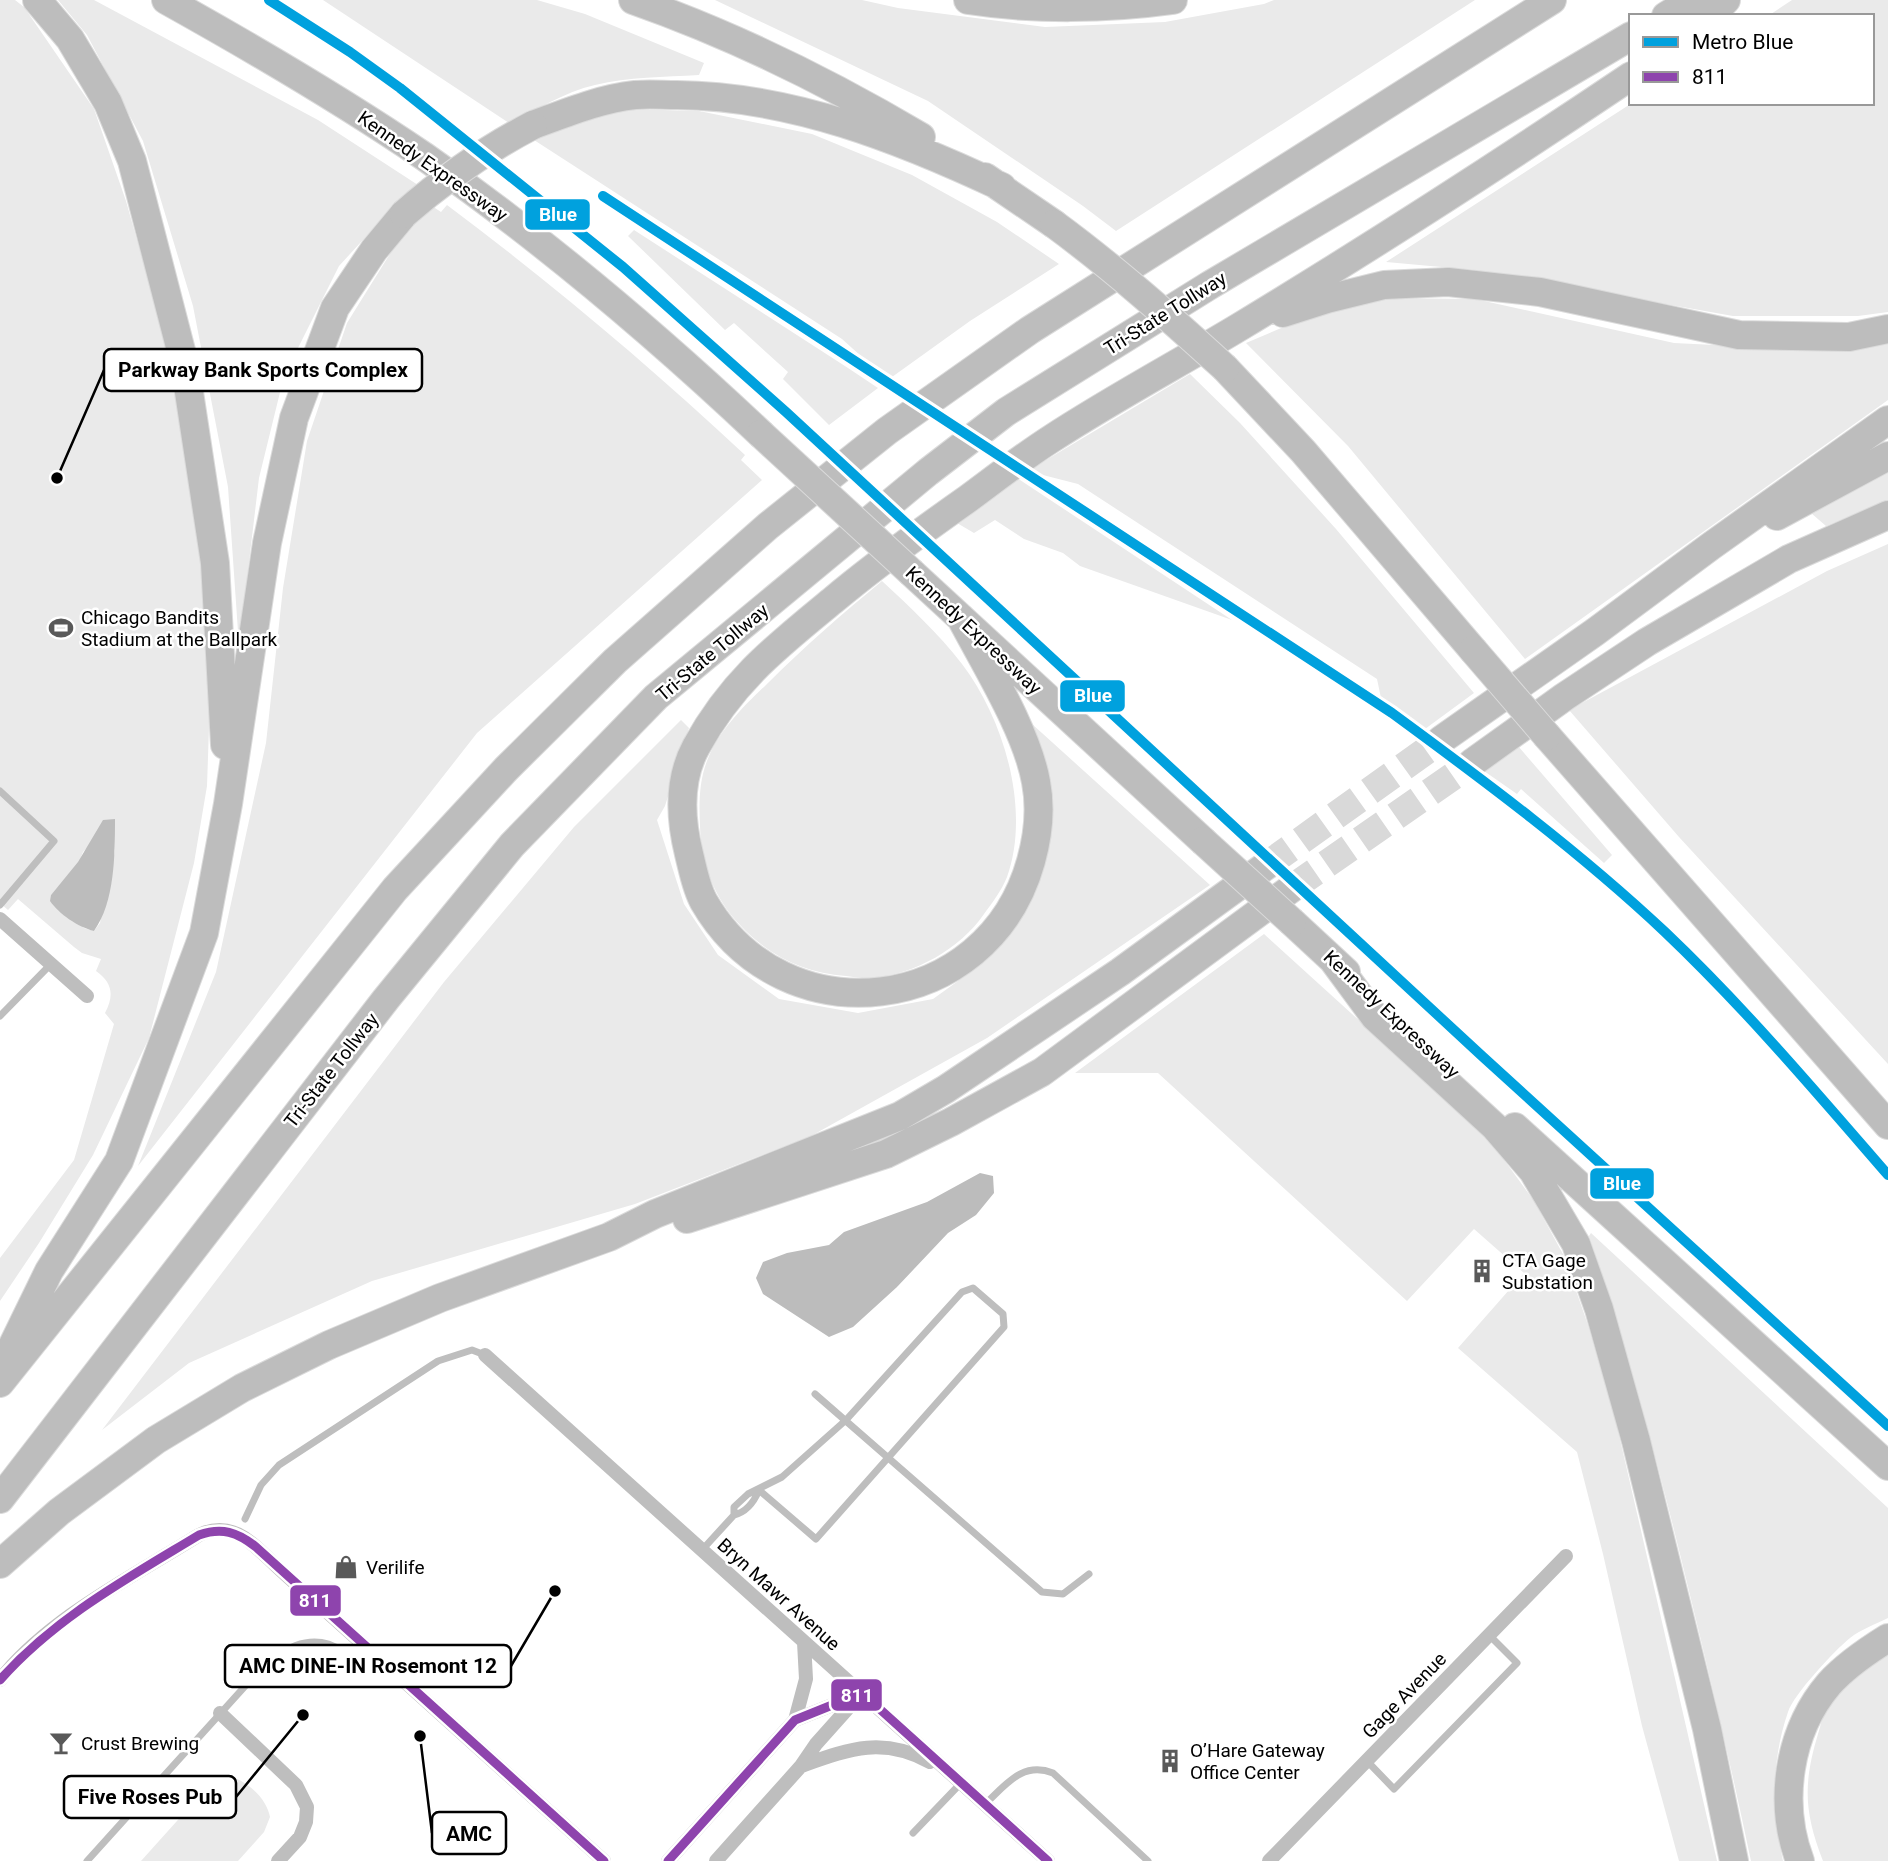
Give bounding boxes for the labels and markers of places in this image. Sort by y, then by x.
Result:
callout: Parkway Bank Sports Complex [104,349,422,391]
place label: Chicago Bandits Stadium at the Ballpark [81,606,278,651]
sports icon: Chicago Bandits Stadium at the Ballpark [47,614,75,642]
place label: CTA Gage Substation [1502,1249,1593,1294]
building icon: CTA Gage Substation [1468,1257,1496,1285]
shop icon: Verilife [332,1553,360,1581]
place label: Verilife [366,1556,425,1579]
callout: AMC DINE-IN Rosemont 12 [225,1645,511,1687]
bar icon: Crust Brewing [47,1729,75,1757]
place label: Crust Brewing [81,1732,199,1755]
place label: O’Hare Gateway Office Center [1190,1739,1325,1784]
building icon: O’Hare Gateway Office Center [1156,1747,1184,1775]
callout: Five Roses Pub [64,1776,236,1818]
callout: AMC [432,1812,506,1854]

